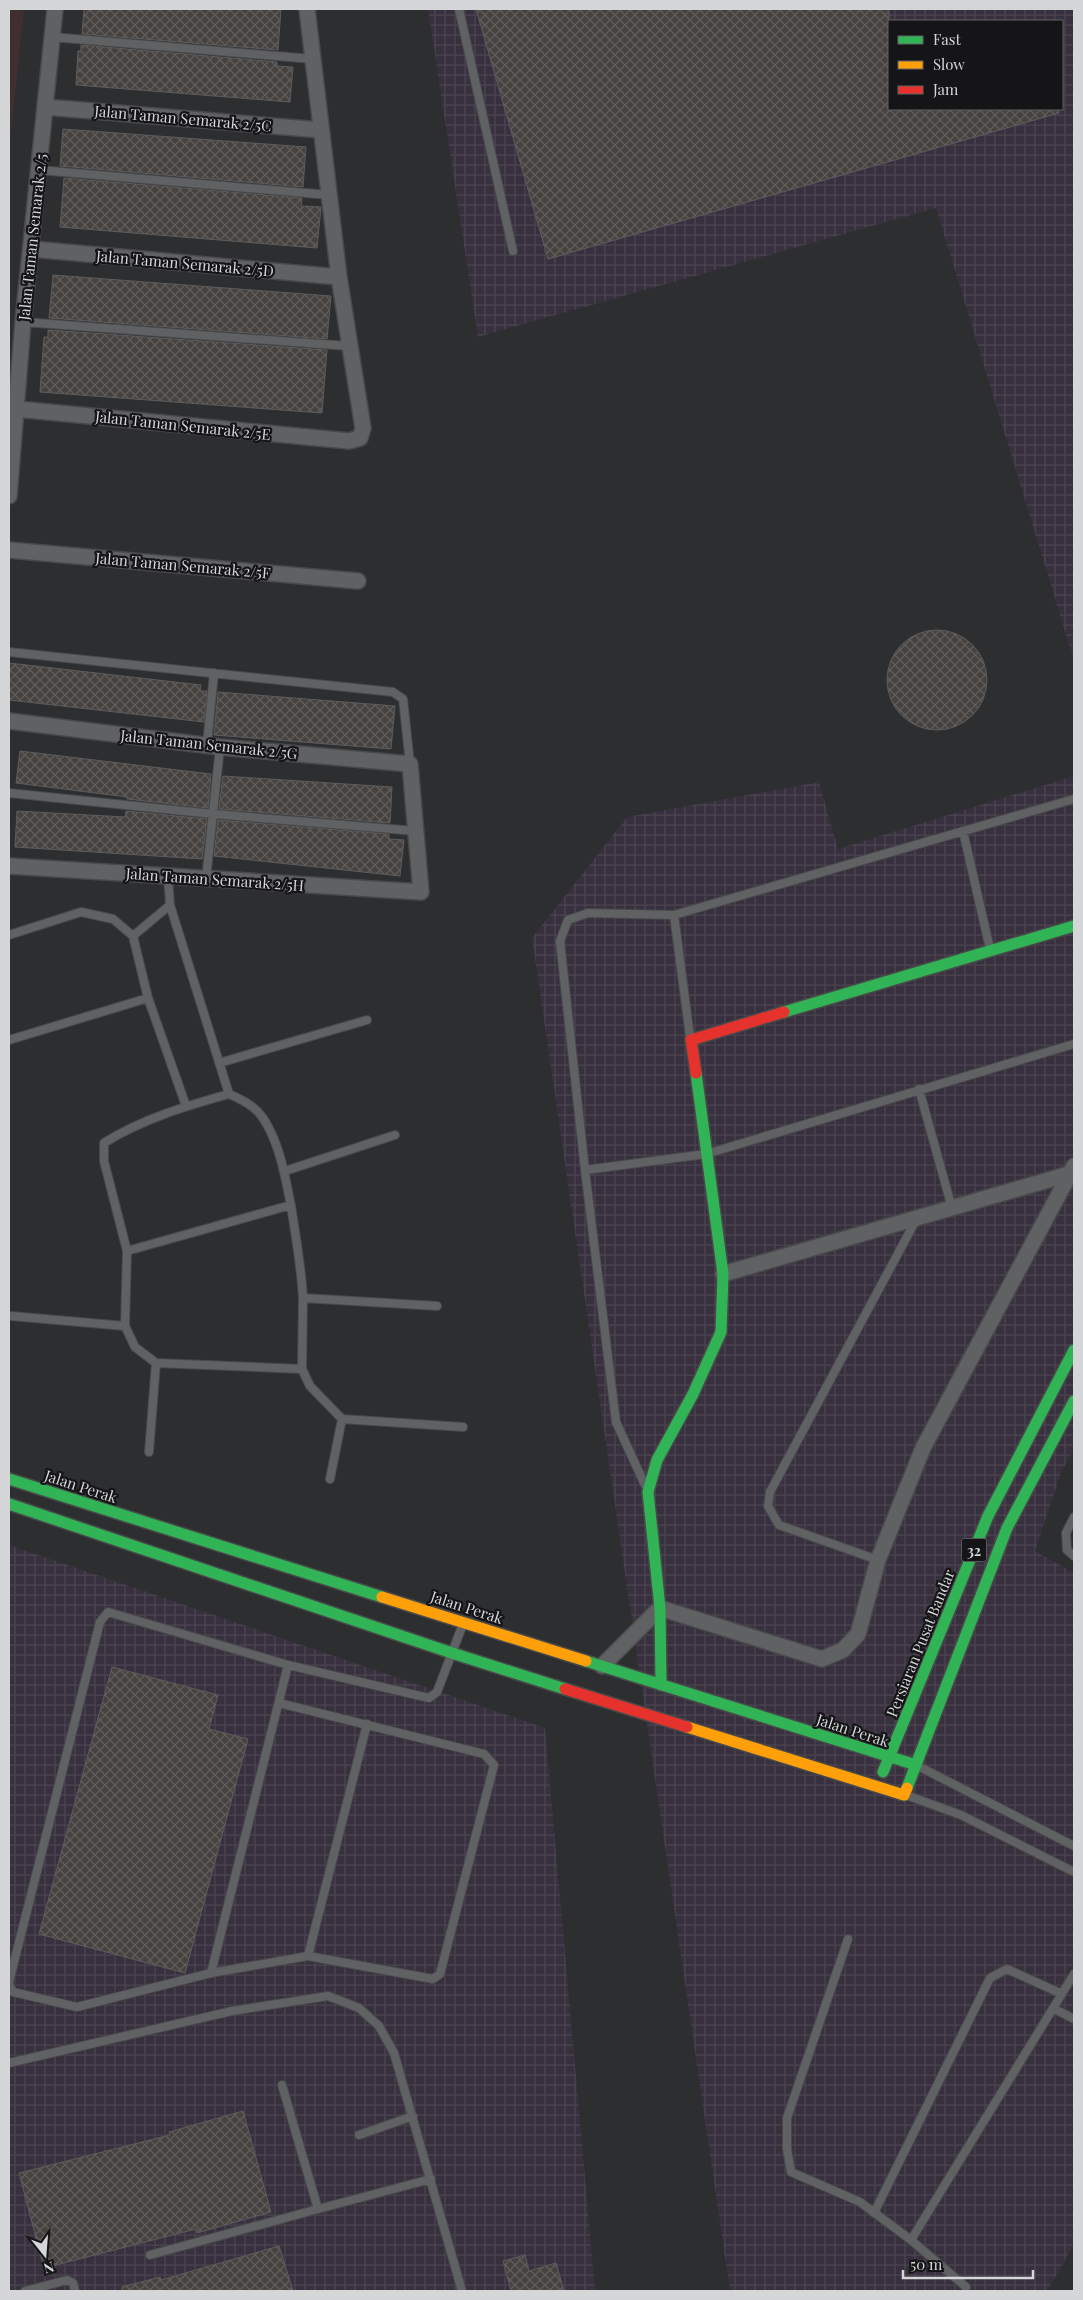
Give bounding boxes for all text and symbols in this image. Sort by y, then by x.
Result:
legend [888,20,1063,110]
text: Fast [933,29,962,49]
text: Slow [933,54,965,74]
text: Jam [932,79,959,99]
street label: Jalan Taman Semarak 2/5C [93,100,272,136]
street label: Jalan Taman Semarak 2/5 [13,153,51,322]
street label: Jalan Taman Semarak 2/5D [94,245,275,281]
street label: Jalan Taman Semarak 2/5E [93,406,272,444]
street label: Jalan Taman Semarak 2/5F [94,547,272,583]
street label: Jalan Taman Semarak 2/5G [119,725,299,763]
street label: Jalan Taman Semarak 2/5H [124,863,305,895]
street label: Jalan Perak [41,1465,121,1507]
road number: 32 [962,1538,986,1562]
street label: Persiaran Pusat Bandar [881,1566,959,1720]
street label: Jalan Perak [427,1586,507,1628]
street label: Jalan Perak [813,1709,893,1751]
north arrow [20,2230,70,2280]
scale bar [903,2248,1033,2280]
text: 50 m [910,2254,943,2274]
text: N [41,2257,57,2278]

